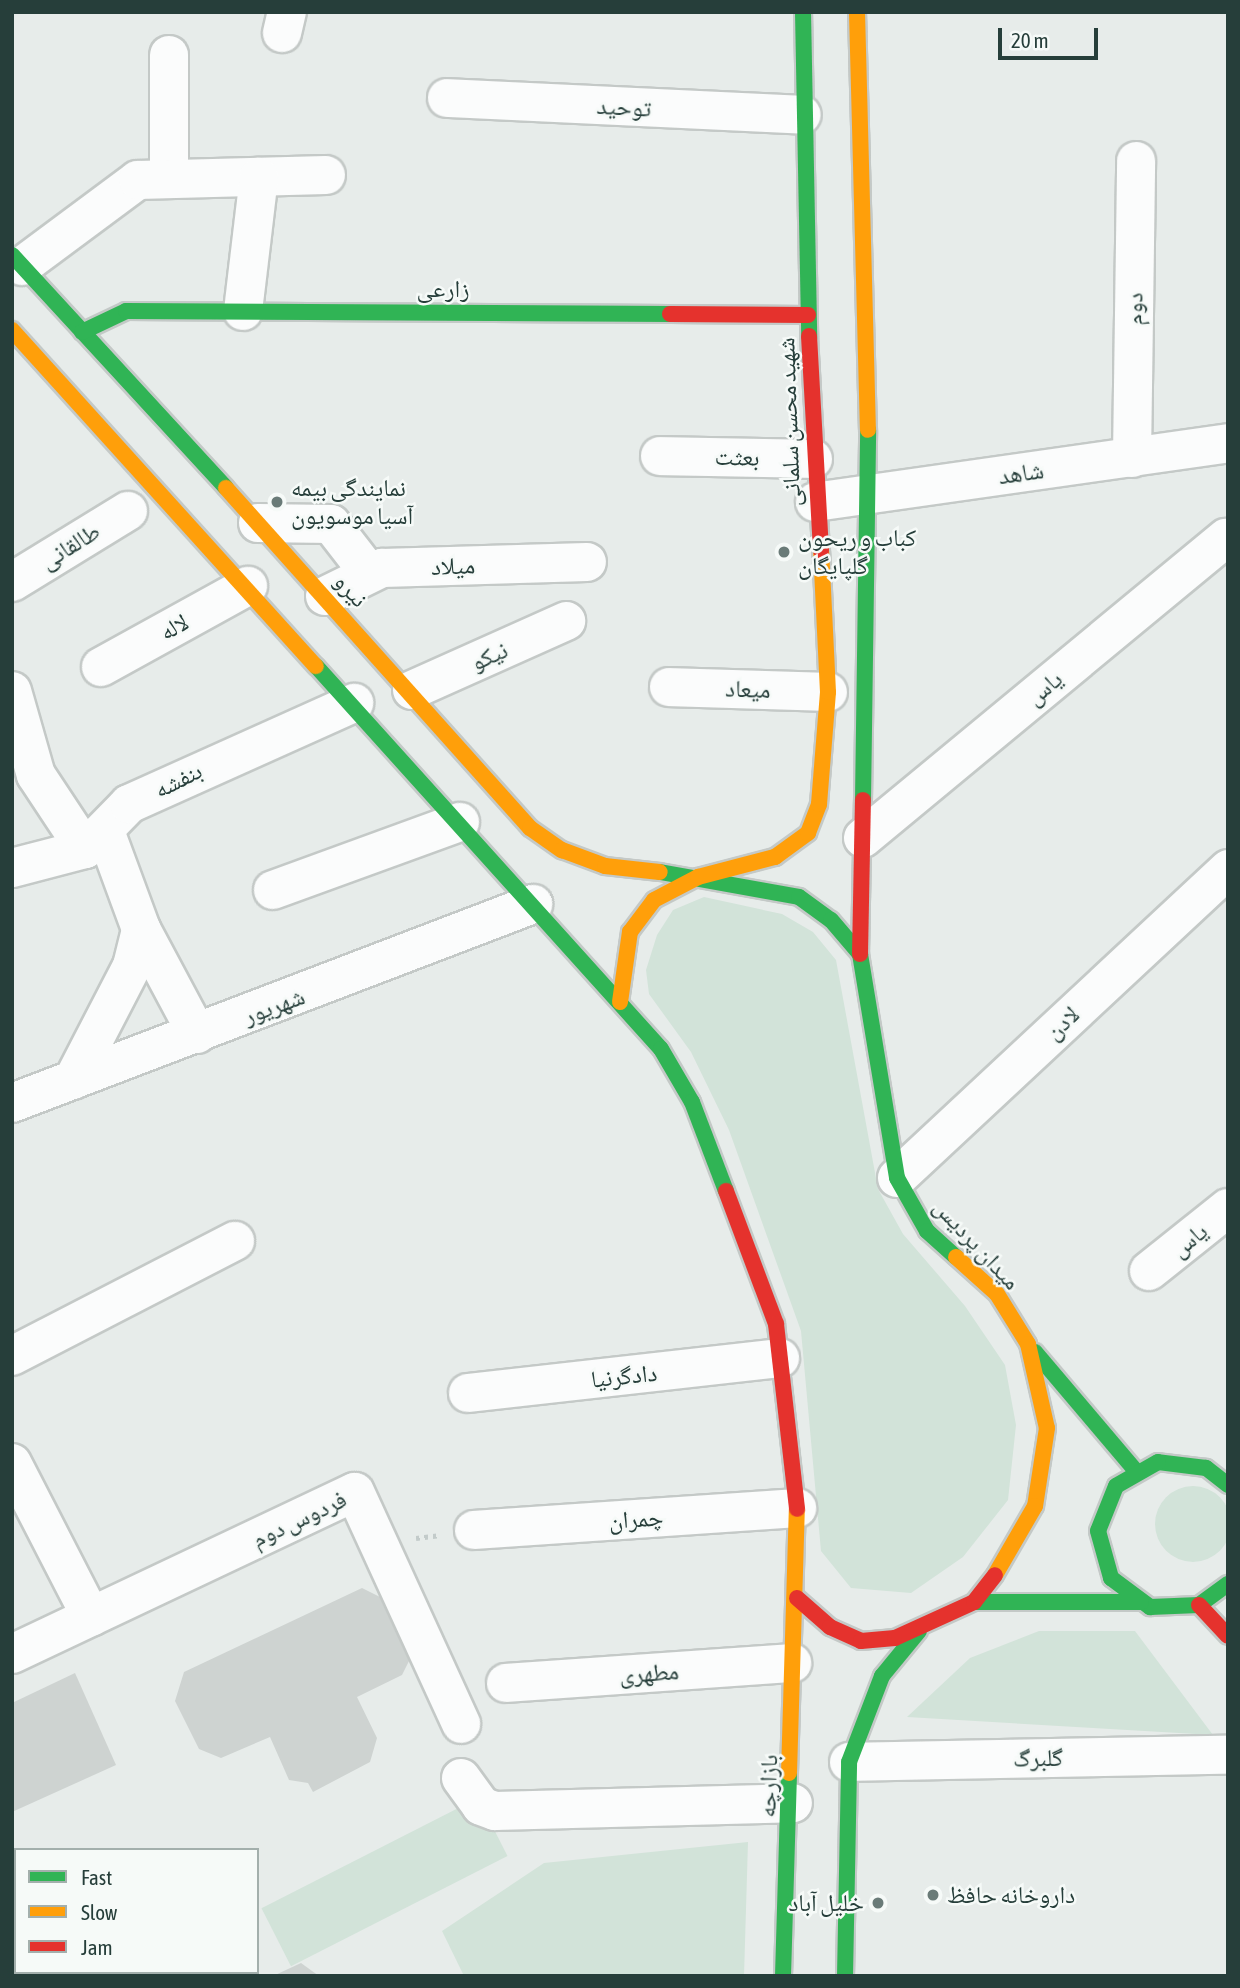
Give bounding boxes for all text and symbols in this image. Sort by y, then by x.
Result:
scale bar [1002,14,1102,58]
text: 20 m [1011,28,1049,52]
street label: توحید [596,91,652,123]
street label: زارعی [417,275,469,303]
street label: دوم [1119,292,1149,326]
street label: شهید محسن سلمانی [772,337,806,507]
street label: بعثت [714,442,760,472]
street label: شاهد [997,456,1045,490]
place label: نمایندگی بیمه آسیا موسویون [291,474,413,530]
marker: نمایندگی بیمه آسیا موسویون [269,494,285,510]
street label: طالقانی [35,516,105,576]
place label: کباب و ریحون گلپایگان [798,524,916,580]
marker: کباب و ریحون گلپایگان [776,544,792,560]
street label: میلاد [430,551,476,581]
street label: نیرو [328,567,374,613]
street label: لاله [155,608,193,646]
street label: نیکو [466,635,512,677]
street label: یاس [1020,665,1068,711]
street label: میعاد [725,674,771,704]
street label: بنفشه [149,756,207,804]
street label: شهریور [239,982,309,1030]
street label: لادن [1039,1000,1085,1046]
street label: میدان پردیس [927,1192,1027,1296]
street label: یاس [1165,1217,1213,1263]
street label: دادگرنیا [589,1358,659,1394]
street label: فردوس دوم [247,1485,351,1553]
street label: چمران [608,1503,664,1535]
street label: مطهری [618,1657,680,1689]
street label: گلبرگ [1013,1743,1063,1773]
street label: بازارچه [753,1754,783,1818]
legend [14,1848,259,1974]
text: Fast [81,1865,112,1889]
place label: داروخانه حافظ [947,1881,1075,1909]
marker: داروخانه حافظ [925,1887,941,1903]
place label: خلیل آباد [788,1889,864,1917]
marker: خلیل آباد [870,1895,886,1911]
text: Slow [81,1900,117,1924]
text: Jam [81,1935,113,1959]

